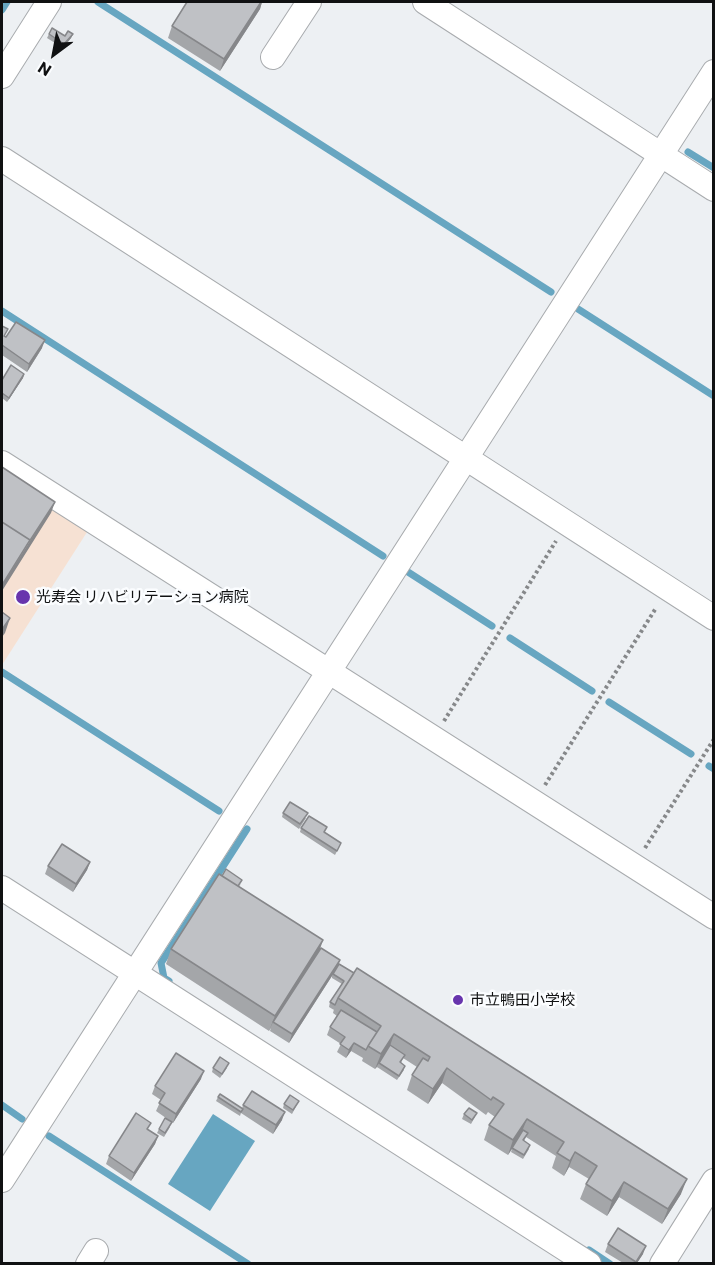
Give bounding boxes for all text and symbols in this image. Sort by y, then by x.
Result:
north arrow [24,24,84,84]
text: N [34,58,54,81]
marker: 光寿会 リハビリテーション病院 [14,588,32,606]
place label: 光寿会 リハビリテーション病院 [36,588,249,606]
place label: 市立鴨田小学校 [470,991,575,1009]
marker: 市立鴨田小学校 [451,993,465,1007]

